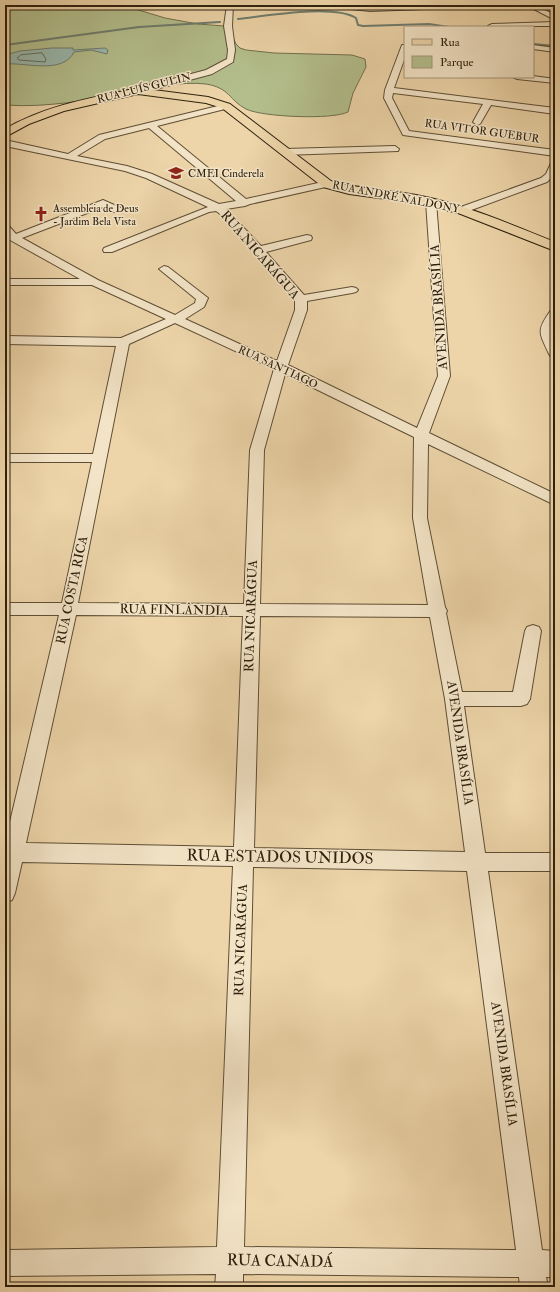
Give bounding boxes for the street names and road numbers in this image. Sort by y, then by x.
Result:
street label: RUA LUÍS GULIN [95,69,192,106]
street label: RUA VITOR GUEBUR [424,117,541,146]
street label: RUA ANDRÉ NALDONY [331,177,461,216]
street label: RUA NICARÁGUA [217,207,304,303]
street label: AVENIDA BRASÍLIA [426,243,451,371]
street label: RUA SANTIAGO [236,343,320,391]
street label: RUA COSTA RICA [53,534,91,646]
street label: RUA NICARÁGUA [240,559,261,672]
street label: RUA FINLÂNDIA [119,600,229,619]
street label: AVENIDA BRASÍLIA [443,679,478,807]
street label: RUA ESTADOS UNIDOS [186,845,374,869]
street label: RUA NICARÁGUA [230,883,251,996]
street label: AVENIDA BRASÍLIA [487,1000,522,1128]
street label: RUA CANADÁ [227,1249,333,1272]

